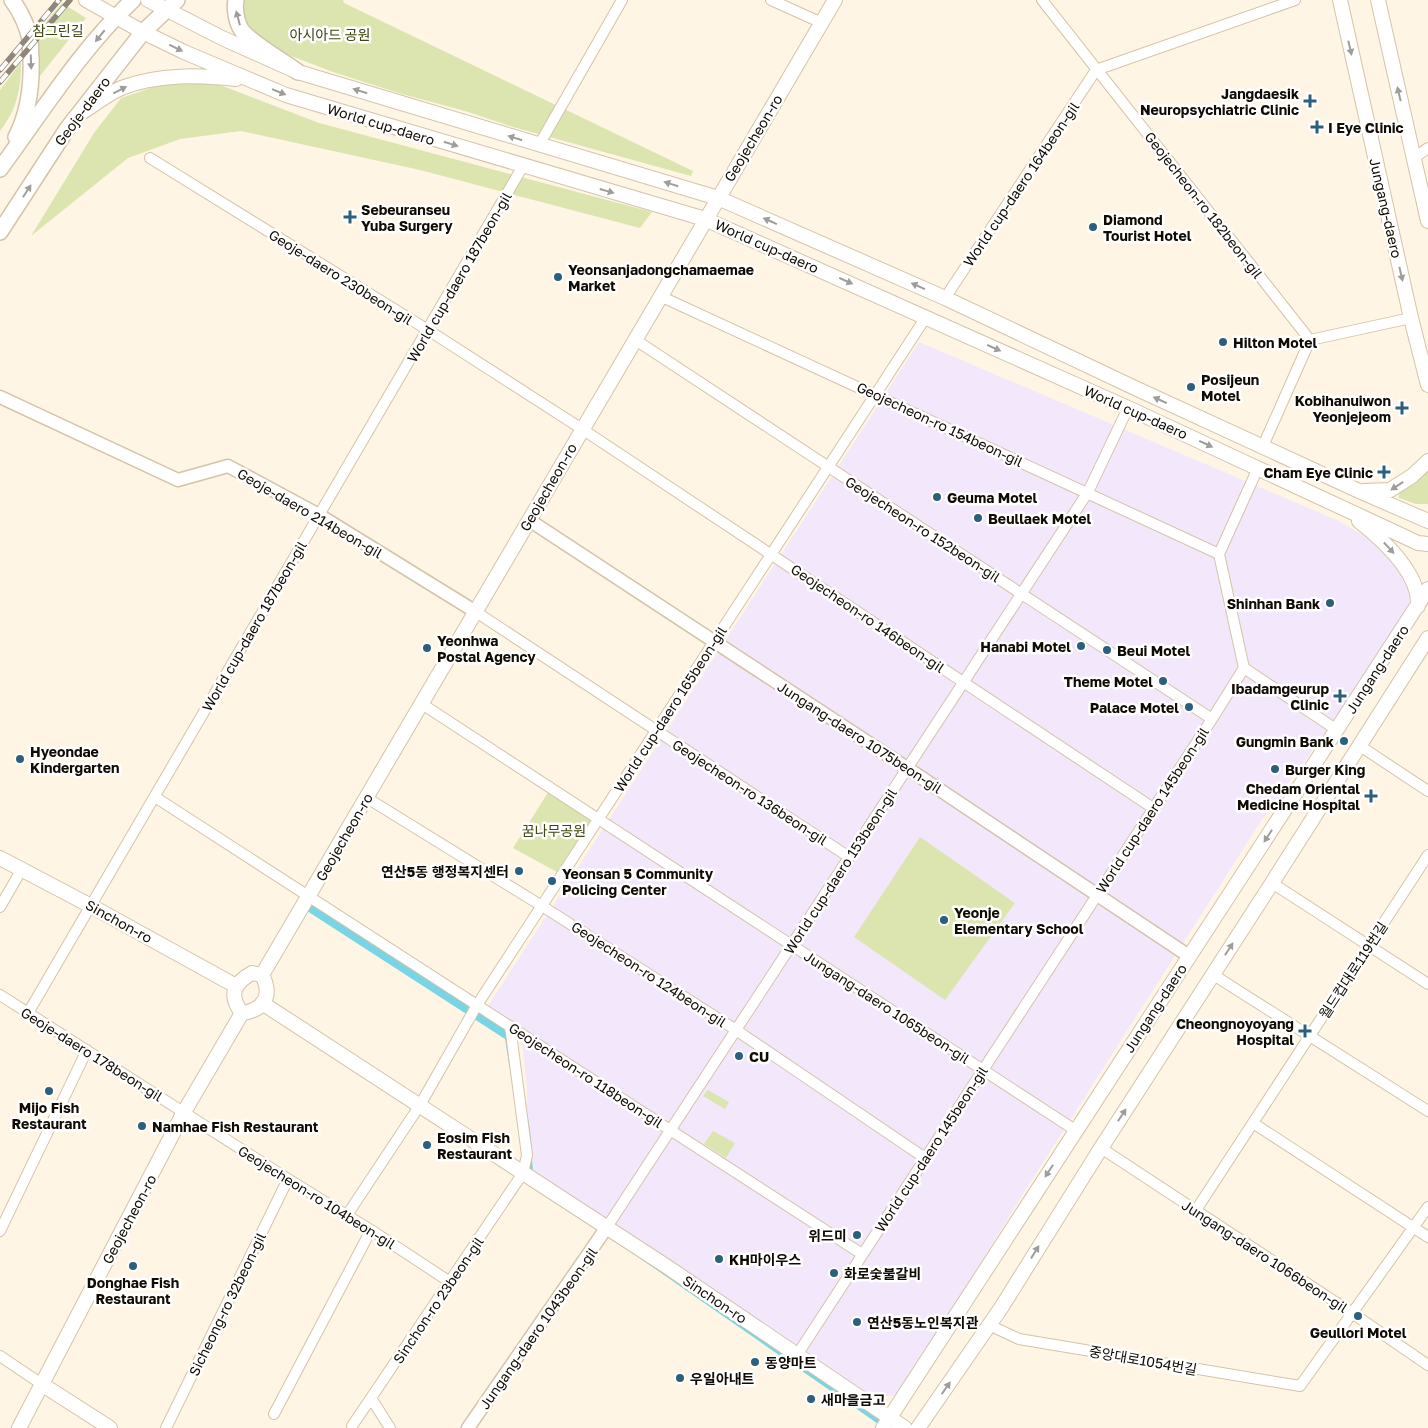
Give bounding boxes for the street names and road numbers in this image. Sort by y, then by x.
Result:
street label: Geoje-daero [51,73,113,149]
street label: Geojecheon-ro [720,91,786,185]
street label: World cup-daero 164beon-gil [959,99,1083,269]
street label: World cup-daero [325,100,437,148]
street label: Geojecheon-ro 182beon-gil [1141,128,1267,282]
street label: Jungang-daero [1366,156,1406,260]
street label: World cup-daero 187beon-gil [403,189,515,365]
street label: World cup-daero [713,216,821,276]
street label: Geoje-daero 230beon-gil [266,226,416,328]
street label: Geojecheon-ro 154beon-gil [854,378,1026,470]
street label: World cup-daero [1082,382,1190,442]
street label: Geojecheon-ro [516,440,580,534]
street label: Geoje-daero 214beon-gil [234,464,386,562]
street label: Geojecheon-ro 152beon-gil [842,473,1004,585]
street label: World cup-daero 187beon-gil [198,538,310,714]
street label: Geojecheon-ro 146beon-gil [788,560,948,676]
street label: Jungang-daero [1342,621,1412,717]
street label: World cup-daero 165beon-gil [610,623,730,795]
street label: Jungang-daero 1075beon-gil [775,677,945,797]
street label: World cup-daero 145beon-gil [1092,724,1212,896]
street label: Geojecheon-ro 136beon-gil [669,735,831,849]
street label: World cup-daero 153beon-gil [780,785,900,957]
street label: Geojecheon-ro [312,790,376,884]
street label: Sinchon-ro [83,896,155,946]
street label: Geojecheon-ro 124beon-gil [568,917,730,1031]
street label: 월드컵대로119번길 [1315,918,1391,1022]
street label: Jungang-daero 1065beon-gil [801,947,973,1067]
street label: Jungang-daero [1120,960,1190,1056]
street label: Geoje-daero 178beon-gil [18,1003,166,1105]
street label: Geojecheon-ro 118beon-gil [506,1019,666,1131]
street label: World cup-daero 145beon-gil [871,1063,991,1235]
street label: Geojecheon-ro 104beon-gil [235,1142,399,1252]
street label: Geojecheon-ro [98,1171,160,1267]
street label: Jungang-daero 1066beon-gil [1179,1196,1351,1316]
street label: Sicheong-ro 32beon-gil [185,1230,269,1378]
street label: Sinchon-ro 23beon-gil [389,1233,487,1367]
street label: Jungang-daero 1043beon-gil [475,1244,601,1412]
street label: Sinchon-ro [680,1271,750,1327]
street label: 중앙대로1054번길 [1088,1342,1198,1378]

